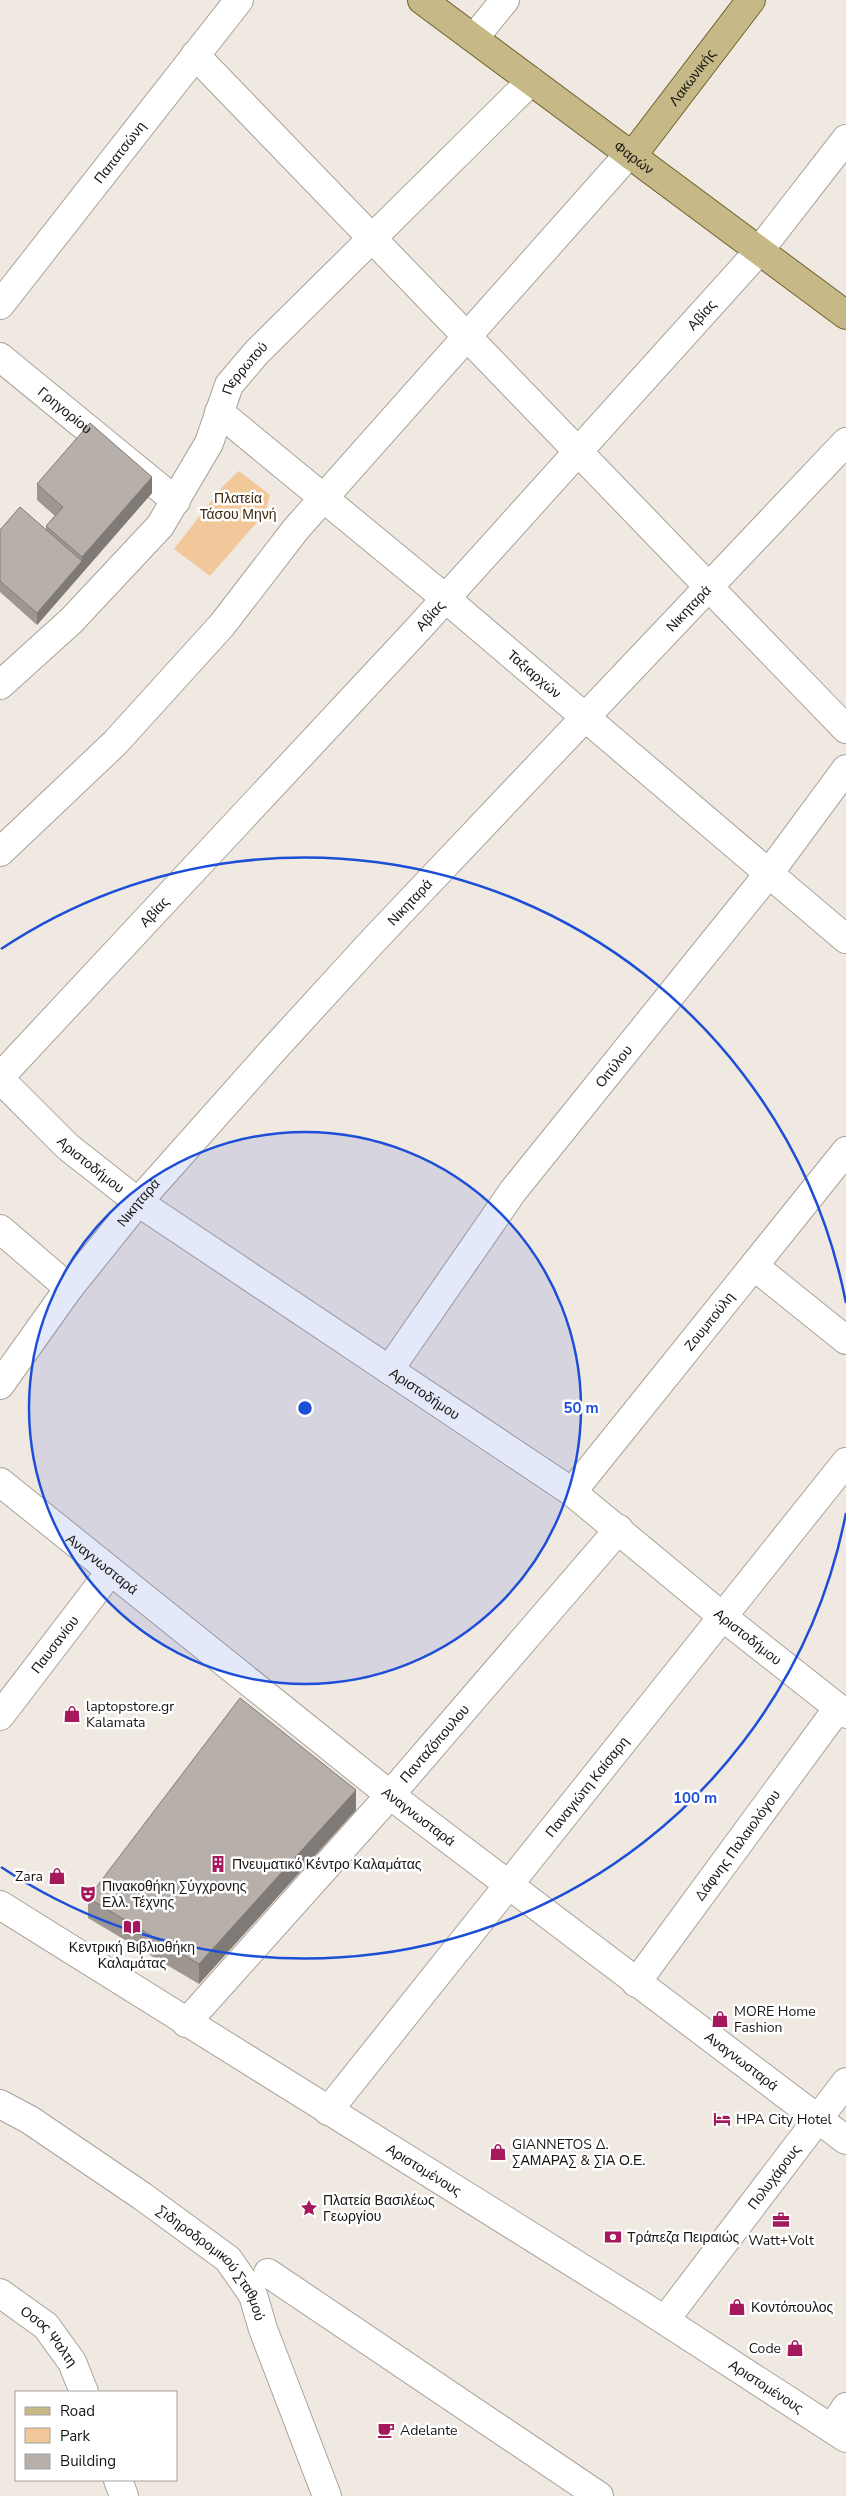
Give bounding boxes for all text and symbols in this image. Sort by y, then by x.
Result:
street label: Λακωνικής [665,45,720,110]
street label: Παπατσώνη [90,118,150,188]
street label: Φαρών [610,137,657,179]
street label: Αβίας [683,295,721,335]
street label: Περρωτού [217,338,272,397]
street label: Γρηγορίου [34,383,96,438]
park label: Πλατεία Τάσου Μηνή [199,489,277,524]
street label: Νικηταρά [662,581,715,636]
street label: Αβίας [412,596,450,635]
street label: Ταξιαρχών [503,646,565,703]
street label: Νικηταρά [383,875,437,930]
street label: Αβίας [136,893,174,932]
street label: Οιτύλου [591,1041,637,1092]
street label: Αριστοδήμου [53,1132,128,1198]
street label: Νικηταρά [113,1175,164,1231]
street label: Ζουμπούλη [680,1288,739,1355]
street label: Αριστοδήμου [385,1364,463,1424]
text: 50 m [563,1398,599,1418]
centre of rings [296,1399,314,1417]
street label: Αναγνωσταρά [62,1530,142,1599]
street label: Αριστοδήμου [710,1604,785,1670]
street label: Παυσανίου [27,1612,83,1678]
place label: laptopstore.gr Kalamata [86,1697,174,1732]
street label: Πανταζόπουλου [396,1701,474,1787]
shop icon: laptopstore.gr Kalamata [62,1704,82,1724]
street label: Παναγιώτη Καίσαρη [541,1733,633,1841]
street label: Αναγνωσταρά [378,1783,459,1851]
street label: Δάφνης Παλαιολόγου [691,1786,785,1905]
text: 100 m [673,1788,717,1808]
building icon: Πνευματικό Κέντρο Καλαμάτας [208,1854,228,1874]
place label: Πνευματικό Κέντρο Καλαμάτας [232,1855,422,1874]
shop icon: Zara [47,1866,67,1886]
place label: Zara [15,1867,43,1886]
place label: Πινακοθήκη Σύγχρονης Ελλ. Τέχνης [102,1877,247,1912]
theatre icon: Πινακοθήκη Σύγχρονης Ελλ. Τέχνης [78,1884,98,1904]
library icon: Κεντρική Βιβλιοθήκη Καλαμάτας [122,1917,142,1937]
place label: Κεντρική Βιβλιοθήκη Καλαμάτας [69,1938,195,1973]
place label: MORE Home Fashion [734,2002,816,2037]
shop icon: MORE Home Fashion [710,2009,730,2029]
street label: Αναγνωσταρά [701,2028,782,2095]
hotel icon: HPA City Hotel [712,2109,732,2129]
place label: HPA City Hotel [736,2110,832,2129]
place label: GIANNETOS Δ. ΣΑΜΑΡΑΣ & ΣΙΑ Ο.Ε. [512,2135,646,2170]
street label: Αριστομένους [383,2139,465,2201]
street label: Πολυχάρους [743,2140,805,2214]
shop icon: GIANNETOS Δ. ΣΑΜΑΡΑΣ & ΣΙΑ Ο.Ε. [488,2142,508,2162]
place label: Πλατεία Βασιλέως Γεωργίου [323,2191,435,2226]
place icon: Πλατεία Βασιλέως Γεωργίου [299,2198,319,2218]
street label: Σιδηροδρομικού Σταθμού [153,2201,269,2323]
office icon: Watt+Volt [771,2210,791,2230]
bank icon: Τράπεζα Πειραιώς [603,2227,623,2247]
place label: Τράπεζα Πειραιώς [627,2228,740,2247]
place label: Watt+Volt [748,2231,814,2250]
shop icon: Κοντόπουλος [727,2297,747,2317]
place label: Κοντόπουλος [751,2298,834,2317]
street label: Οσος Ψαλτη [16,2302,81,2371]
shop icon: Code [785,2338,805,2358]
place label: Code [749,2339,781,2358]
street label: Αριστομένους [725,2356,807,2418]
legend [15,2391,178,2481]
text: Road [60,2401,95,2421]
cafe icon: Adelante [376,2420,396,2440]
place label: Adelante [400,2421,458,2440]
text: Park [60,2426,90,2446]
text: Building [60,2451,116,2471]

